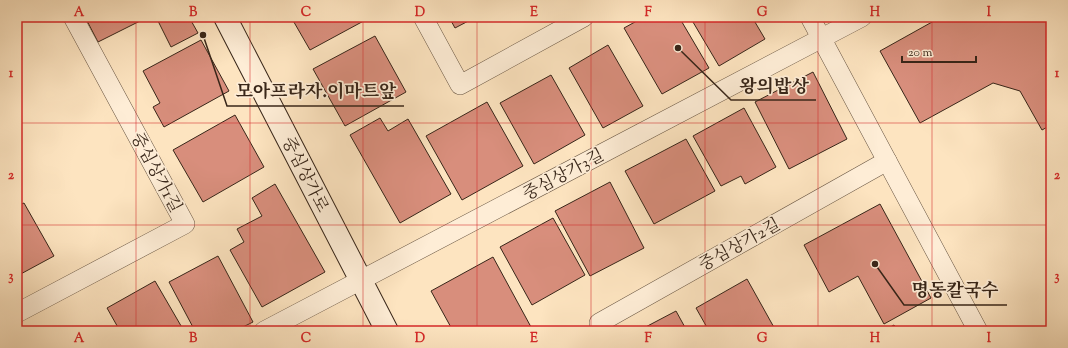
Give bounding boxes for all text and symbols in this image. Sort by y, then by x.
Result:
text: A [74,4,85,22]
text: B [189,4,198,22]
text: C [301,4,311,22]
text: D [415,4,425,22]
text: E [530,4,538,22]
text: F [644,4,652,22]
text: G [757,4,768,22]
text: H [870,4,881,22]
text: I [987,4,992,22]
scale bar [902,38,976,64]
text: 20 m [908,44,933,62]
text: 1 [9,65,14,83]
text: 1 [1055,65,1060,83]
callout: 왕의밥상 [731,70,816,100]
text: 왕의밥상 [739,75,809,101]
callout: 모아프라자.이마트앞 [227,76,404,106]
text: 모아프라자.이마트앞 [235,80,397,106]
street label: 중심상가1길 [124,129,186,217]
street label: 중심상가로 [275,133,334,217]
street label: 중심상가3길 [519,144,609,207]
text: 2 [8,167,15,185]
text: 2 [1054,167,1061,185]
street label: 중심상가2길 [695,213,785,278]
text: 3 [8,268,14,286]
text: 3 [1054,268,1060,286]
callout: 명동칼국수 [904,275,1007,305]
text: 명동칼국수 [912,279,999,305]
text: A [74,330,85,348]
text: B [189,330,198,348]
text: C [301,330,311,348]
text: D [415,330,425,348]
text: E [530,330,538,348]
text: F [644,330,652,348]
text: G [757,330,768,348]
text: H [870,330,881,348]
text: I [987,330,992,348]

